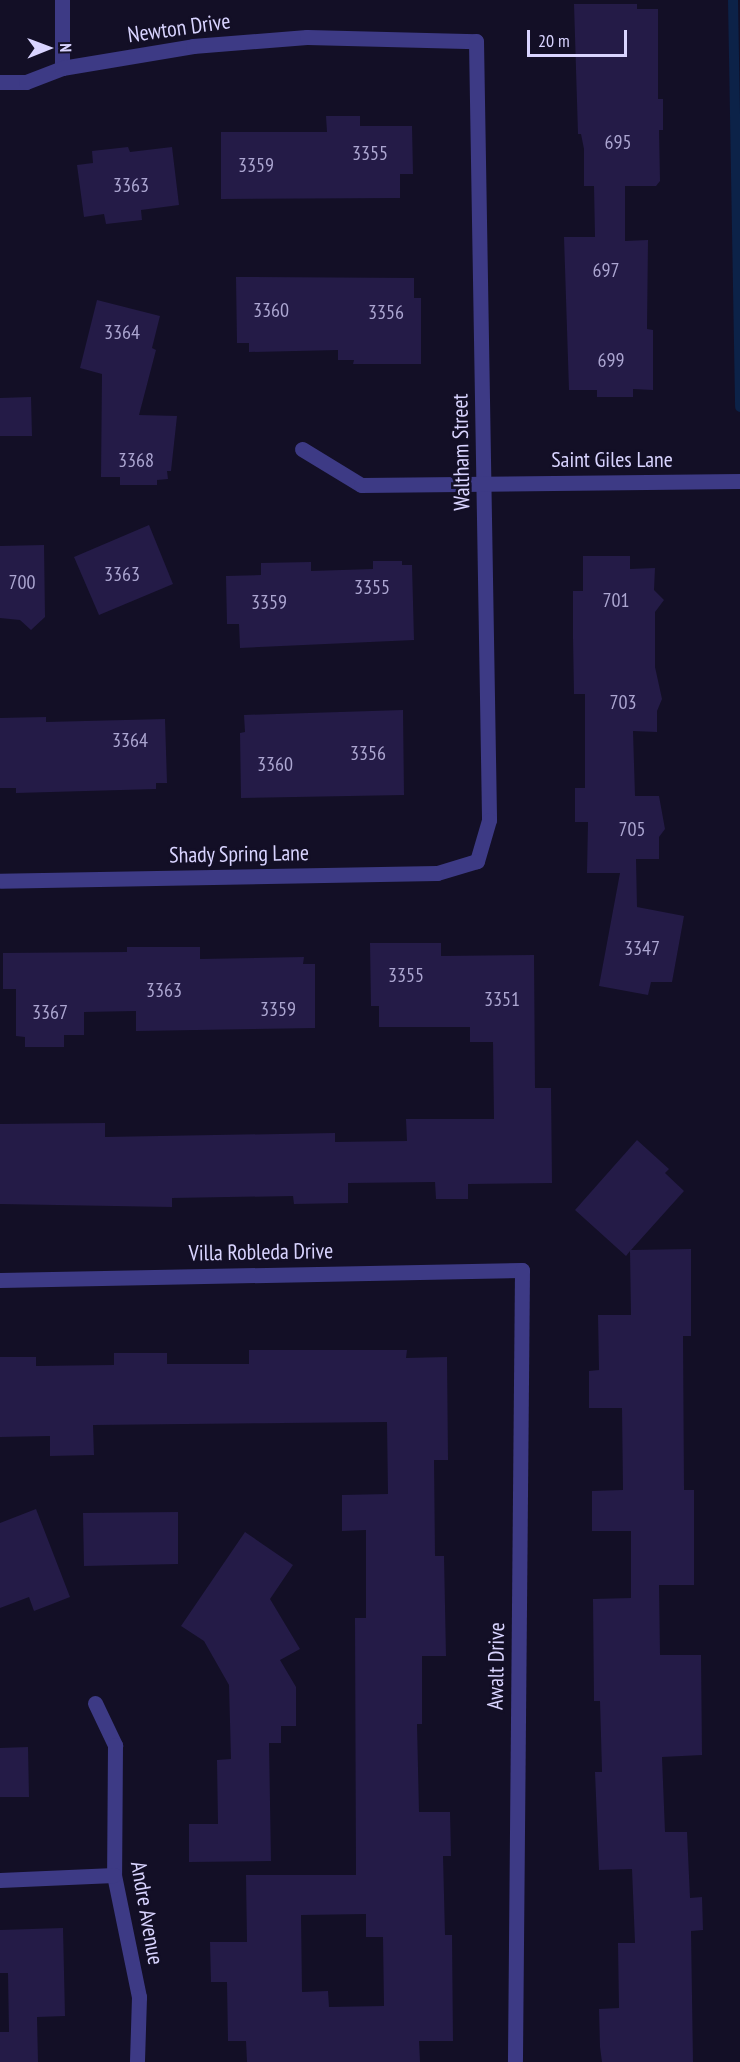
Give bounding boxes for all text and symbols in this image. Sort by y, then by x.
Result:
street label: Newton Drive [126,8,232,48]
north arrow [18,18,78,78]
scale bar [530,18,630,56]
text: 20 m [538,29,570,52]
text: N [56,43,76,52]
house number: 695 [605,130,631,154]
house number: 3355 [352,141,388,165]
house number: 3359 [238,153,274,177]
house number: 3363 [113,173,149,197]
house number: 697 [593,258,619,282]
house number: 3360 [253,298,289,322]
house number: 3356 [368,300,404,324]
house number: 3364 [104,320,140,344]
house number: 699 [598,348,624,372]
street label: Waltham Street [447,393,475,511]
street label: Saint Giles Lane [551,447,673,473]
house number: 3368 [118,448,154,472]
house number: 3363 [104,562,140,586]
house number: 700 [9,570,35,594]
house number: 3355 [354,575,390,599]
house number: 701 [603,588,629,612]
house number: 3359 [251,590,287,614]
house number: 703 [610,690,636,714]
house number: 3364 [112,728,148,752]
house number: 3356 [350,741,386,765]
house number: 3360 [257,752,293,776]
house number: 705 [619,817,645,841]
street label: Shady Spring Lane [169,840,309,868]
house number: 3347 [624,936,660,960]
house number: 3355 [388,963,424,987]
house number: 3363 [146,978,182,1002]
house number: 3351 [484,987,520,1011]
house number: 3359 [260,997,296,1021]
house number: 3367 [32,1000,68,1024]
street label: Villa Robleda Drive [188,1238,334,1266]
street label: Awalt Drive [482,1622,510,1710]
street label: Andre Avenue [125,1859,169,1967]

